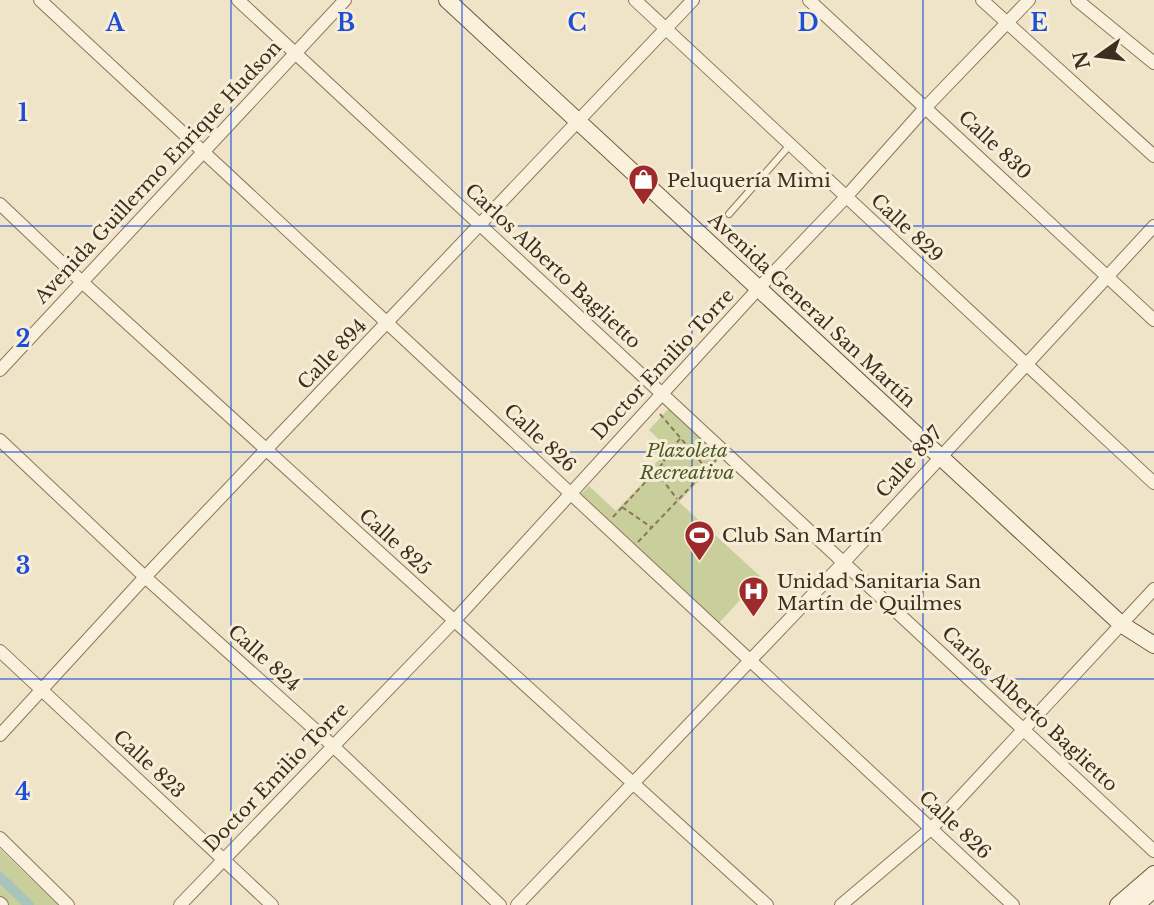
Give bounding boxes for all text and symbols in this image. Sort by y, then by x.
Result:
text: A [105,9,126,37]
text: B [337,9,355,37]
text: C [568,9,586,37]
text: D [797,9,819,37]
text: E [1030,9,1048,37]
north arrow [1063,21,1133,91]
street label: Avenida Guillermo Enrique Hudson [29,36,286,309]
text: N [1069,48,1095,71]
text: 1 [18,99,28,127]
street label: Calle 830 [954,105,1036,185]
shop icon: Peluquería Mimi [627,163,661,207]
place label: Peluquería Mimi [667,169,831,192]
street label: Carlos Alberto Baglietto [460,179,646,353]
street label: Calle 829 [866,189,948,267]
street label: Avenida General San Martín [703,207,920,412]
street label: Doctor Emilio Torre [587,284,739,444]
street label: Calle 894 [293,314,371,394]
text: 2 [16,325,30,353]
street label: Calle 826 [499,399,581,477]
street label: Calle 897 [871,421,947,502]
park label: Plazoleta Recreativa [639,439,734,484]
street label: Calle 825 [354,504,436,580]
sports icon: Club San Martín [682,518,716,562]
place label: Club San Martín [722,524,882,547]
text: 3 [16,552,30,580]
place label: Unidad Sanitaria San Martín de Quilmes [777,570,981,615]
hospital icon: Unidad Sanitaria San Martín de Quilmes [737,575,771,619]
street label: Calle 824 [223,620,305,696]
street label: Carlos Alberto Baglietto [937,622,1123,796]
street label: Doctor Emilio Torre [199,698,353,856]
street label: Calle 823 [108,725,190,803]
text: 4 [15,778,31,806]
street label: Calle 826 [914,786,996,864]

